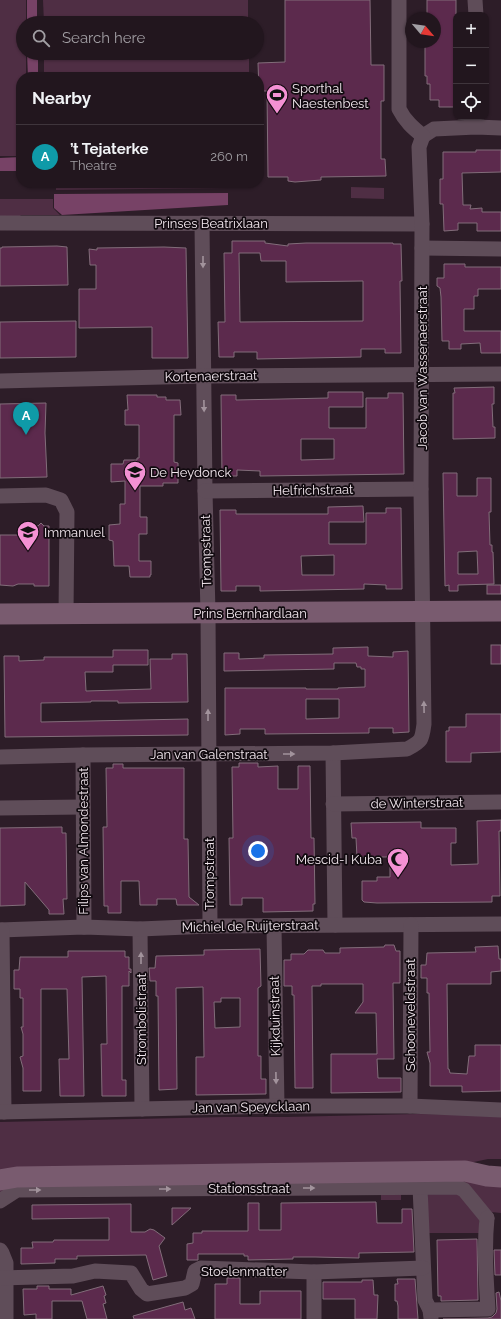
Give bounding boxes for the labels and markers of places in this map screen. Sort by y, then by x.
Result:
place label: Sporthal Naestenbest [292,81,369,111]
sports icon: Sporthal Naestenbest [264,82,290,115]
pin: A [13,402,39,435]
school or university icon: De Heydonck [122,459,148,492]
place label: De Heydonck [150,465,232,480]
school or university icon: Immanuel [15,519,41,552]
place label: Immanuel [44,525,105,540]
mosque icon: Mescid-I Kuba [385,846,411,879]
place label: Mescid-I Kuba [296,852,382,867]

